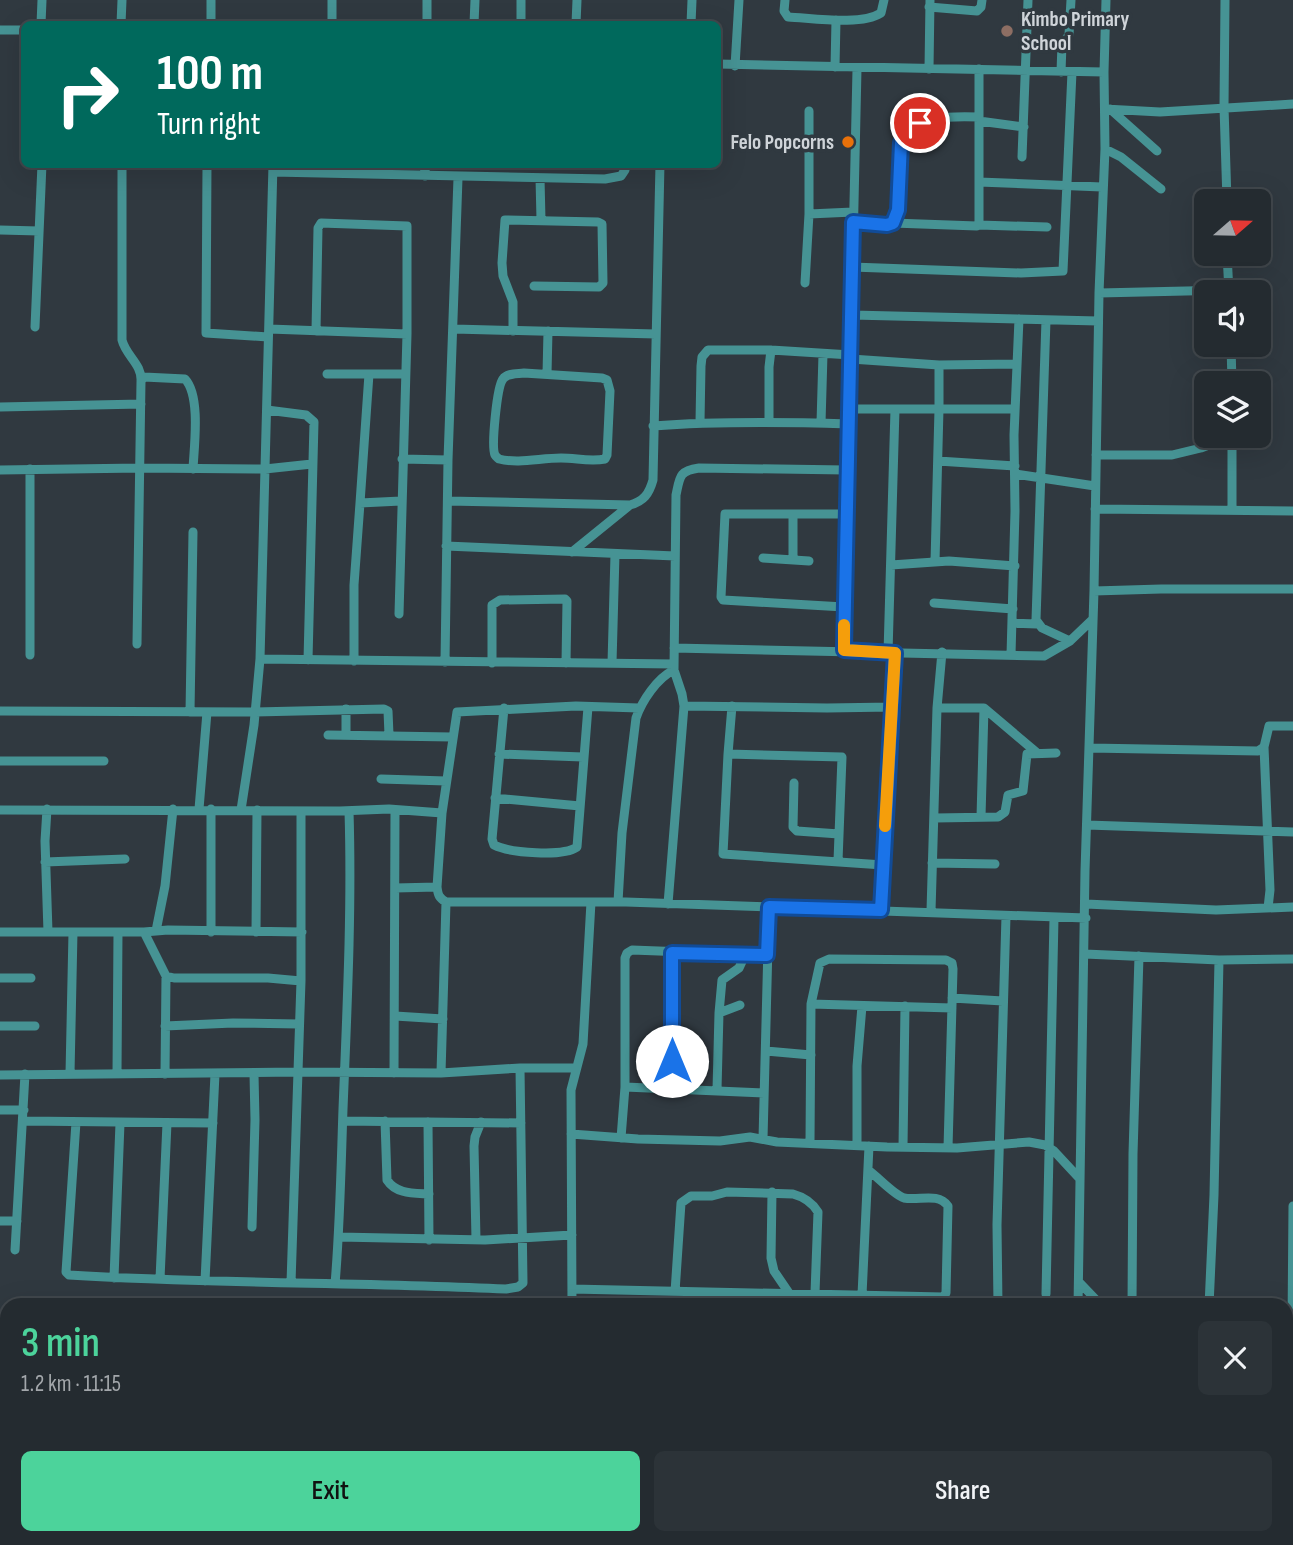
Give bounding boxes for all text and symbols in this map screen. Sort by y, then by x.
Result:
place label: Kimbo Primary School [1021,7,1129,56]
marker: Kimbo Primary School [999,23,1015,39]
text: 100 m [157,45,263,104]
icon: right [42,49,133,140]
pin [890,93,950,153]
icon: arrive [901,104,939,142]
text: Turn right [157,105,261,144]
place label: Felo Popcorns [730,130,834,155]
marker: Felo Popcorns [840,134,856,150]
north arrow [1194,189,1270,266]
map controls [1194,189,1271,448]
button: sound [1194,280,1271,357]
button: layers [1194,371,1271,448]
position arrow [635,1024,709,1098]
text: 3 min [21,1318,100,1369]
button: close [1198,1321,1272,1395]
text: 1.2 km · 11:15 [21,1370,121,1398]
button: Exit [21,1451,640,1531]
button: Share [654,1451,1272,1531]

